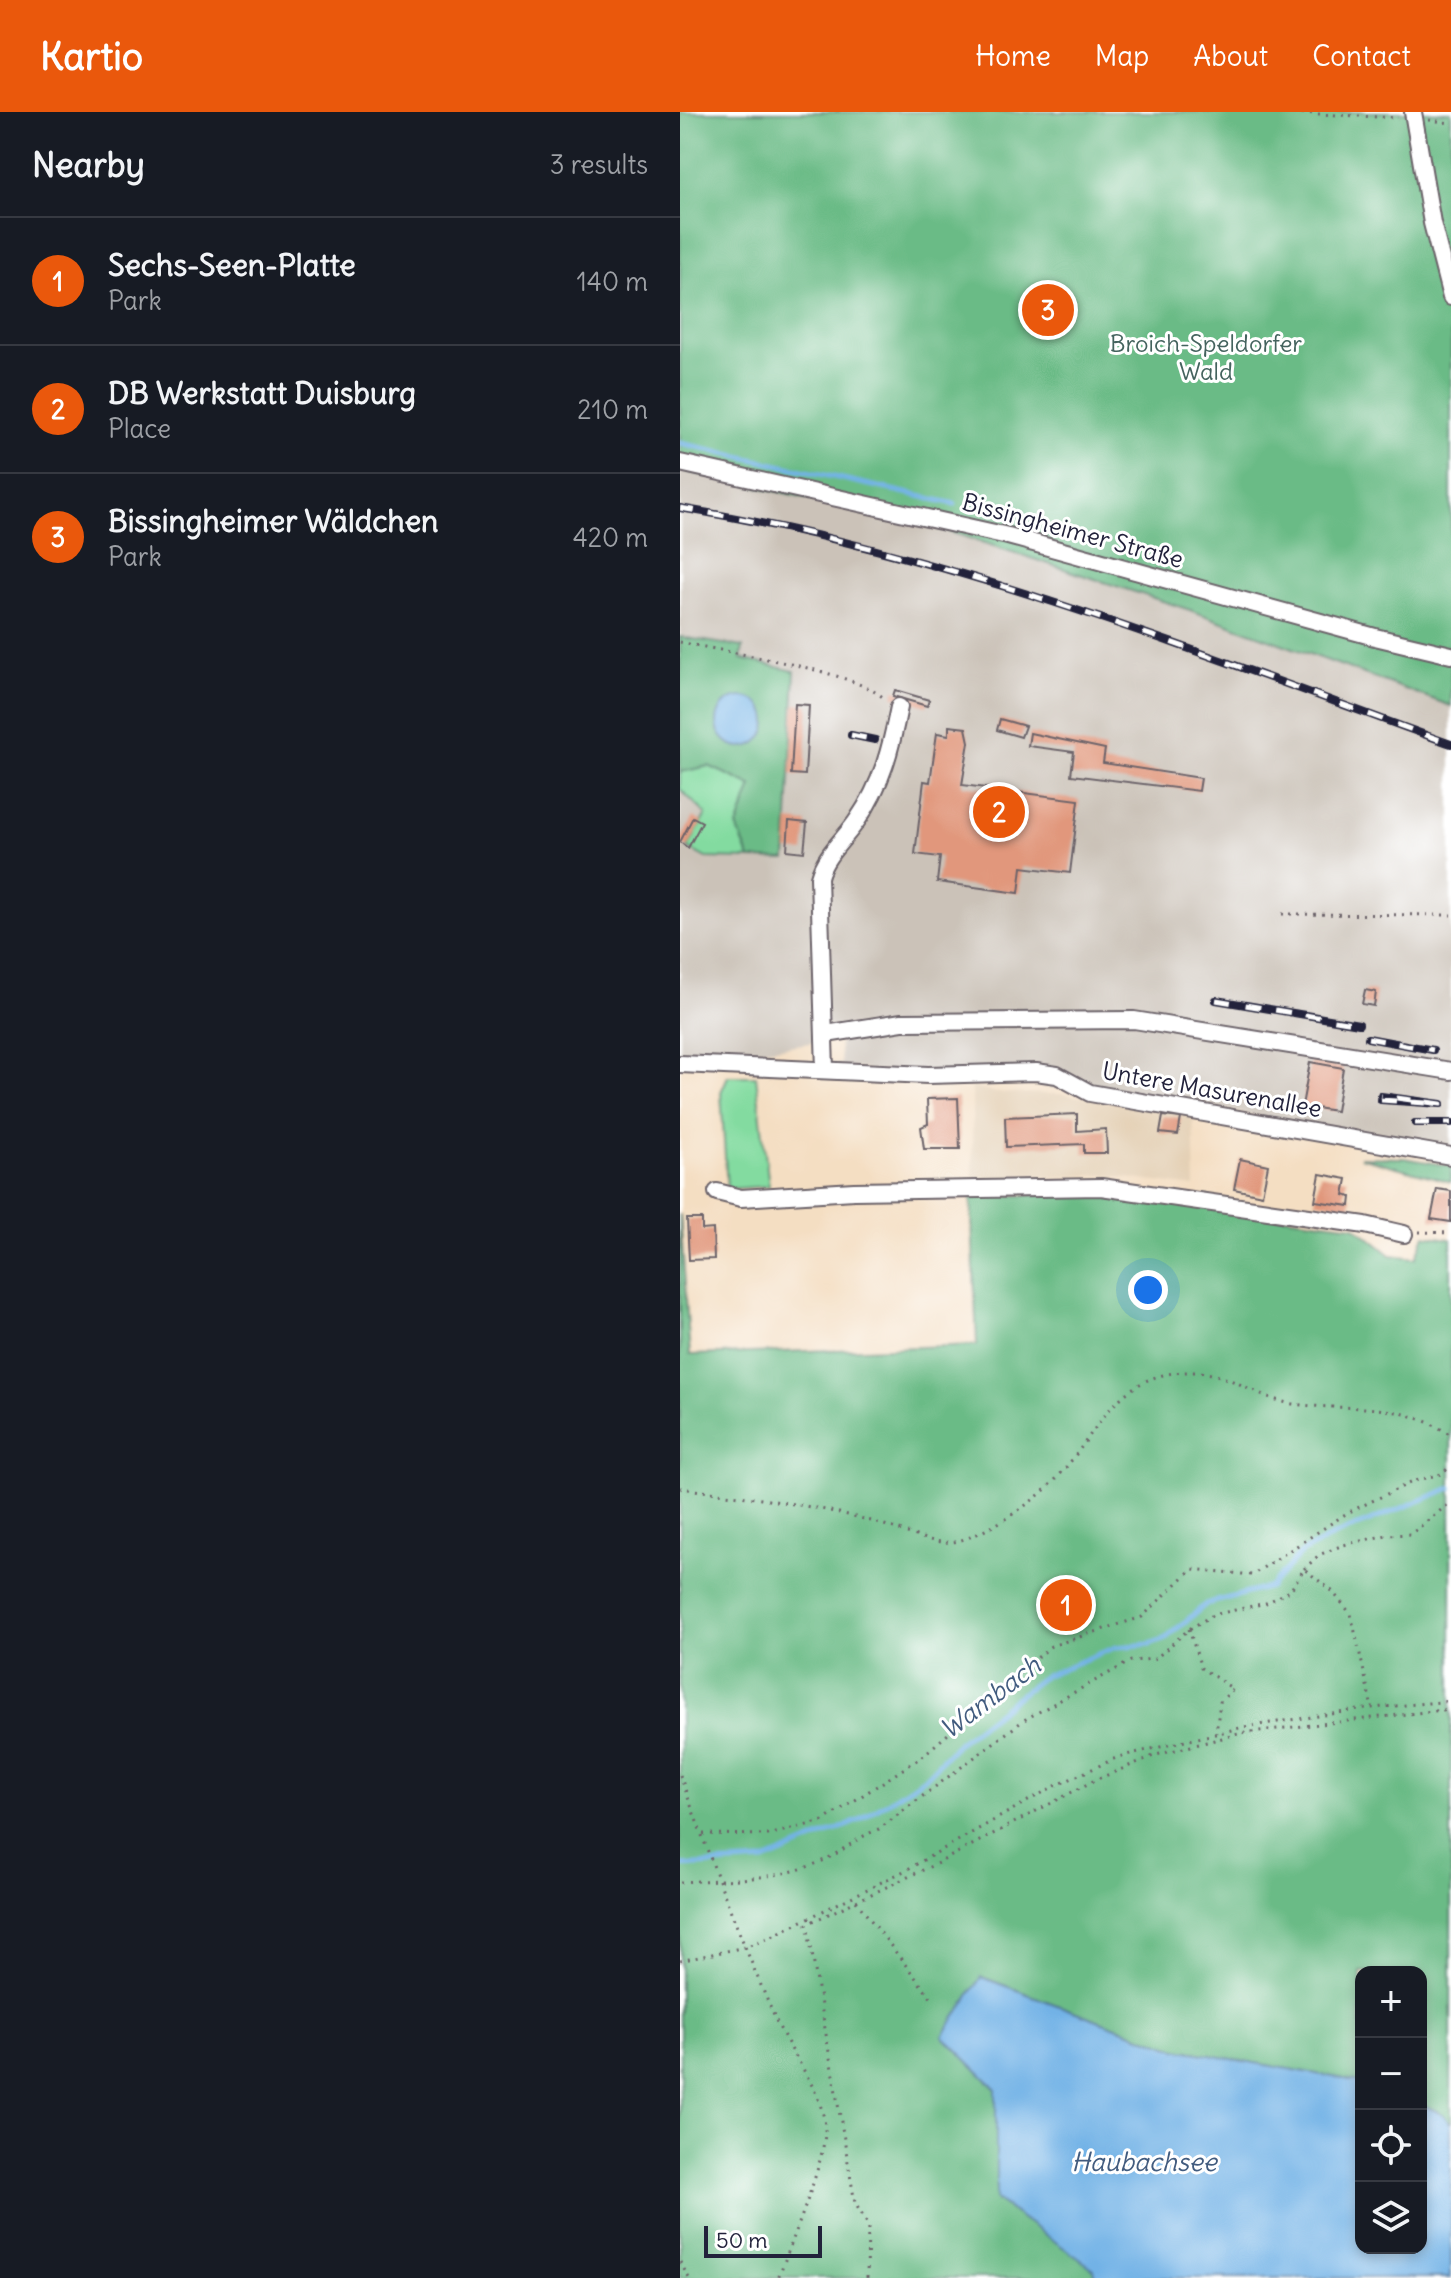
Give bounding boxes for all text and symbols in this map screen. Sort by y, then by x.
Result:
text: Kartio [40,33,143,80]
text: Home [975,38,1051,74]
text: Map [1095,38,1149,74]
text: About [1193,38,1268,74]
text: Contact [1312,38,1411,74]
text: Nearby [32,143,145,186]
text: 3 results [550,148,648,181]
text: Sechs-Seen-Platte [108,246,356,284]
text: 1 [53,265,63,298]
text: 140 m [577,265,648,298]
pin: 3 [1022,280,1074,340]
text: Park [108,284,162,317]
park label: Broich-Speldorfer Wald [1110,328,1302,386]
text: DB Werkstatt Duisburg [108,374,416,412]
text: 2 [51,393,65,426]
text: 210 m [577,393,648,426]
text: Place [108,412,171,445]
street label: Bissingheimer Straße [959,486,1187,574]
text: Bissingheimer Wäldchen [108,502,438,540]
text: 3 [51,521,65,554]
text: 420 m [573,521,648,554]
text: Park [108,540,162,573]
pin: 2 [973,782,1025,842]
street label: Untere Masurenallee [1100,1055,1324,1123]
your location [1128,1270,1168,1310]
pin: 1 [1040,1575,1092,1635]
water label: Wambach [933,1648,1048,1746]
map controls [1355,1966,1427,2254]
button: + [1355,1966,1427,2038]
button: − [1355,2038,1427,2110]
button: locate [1355,2110,1427,2182]
water label: Haubachsee [1071,2145,1219,2178]
button: layers [1355,2182,1427,2254]
scale bar [704,2222,822,2258]
text: 50 m [716,2226,768,2254]

